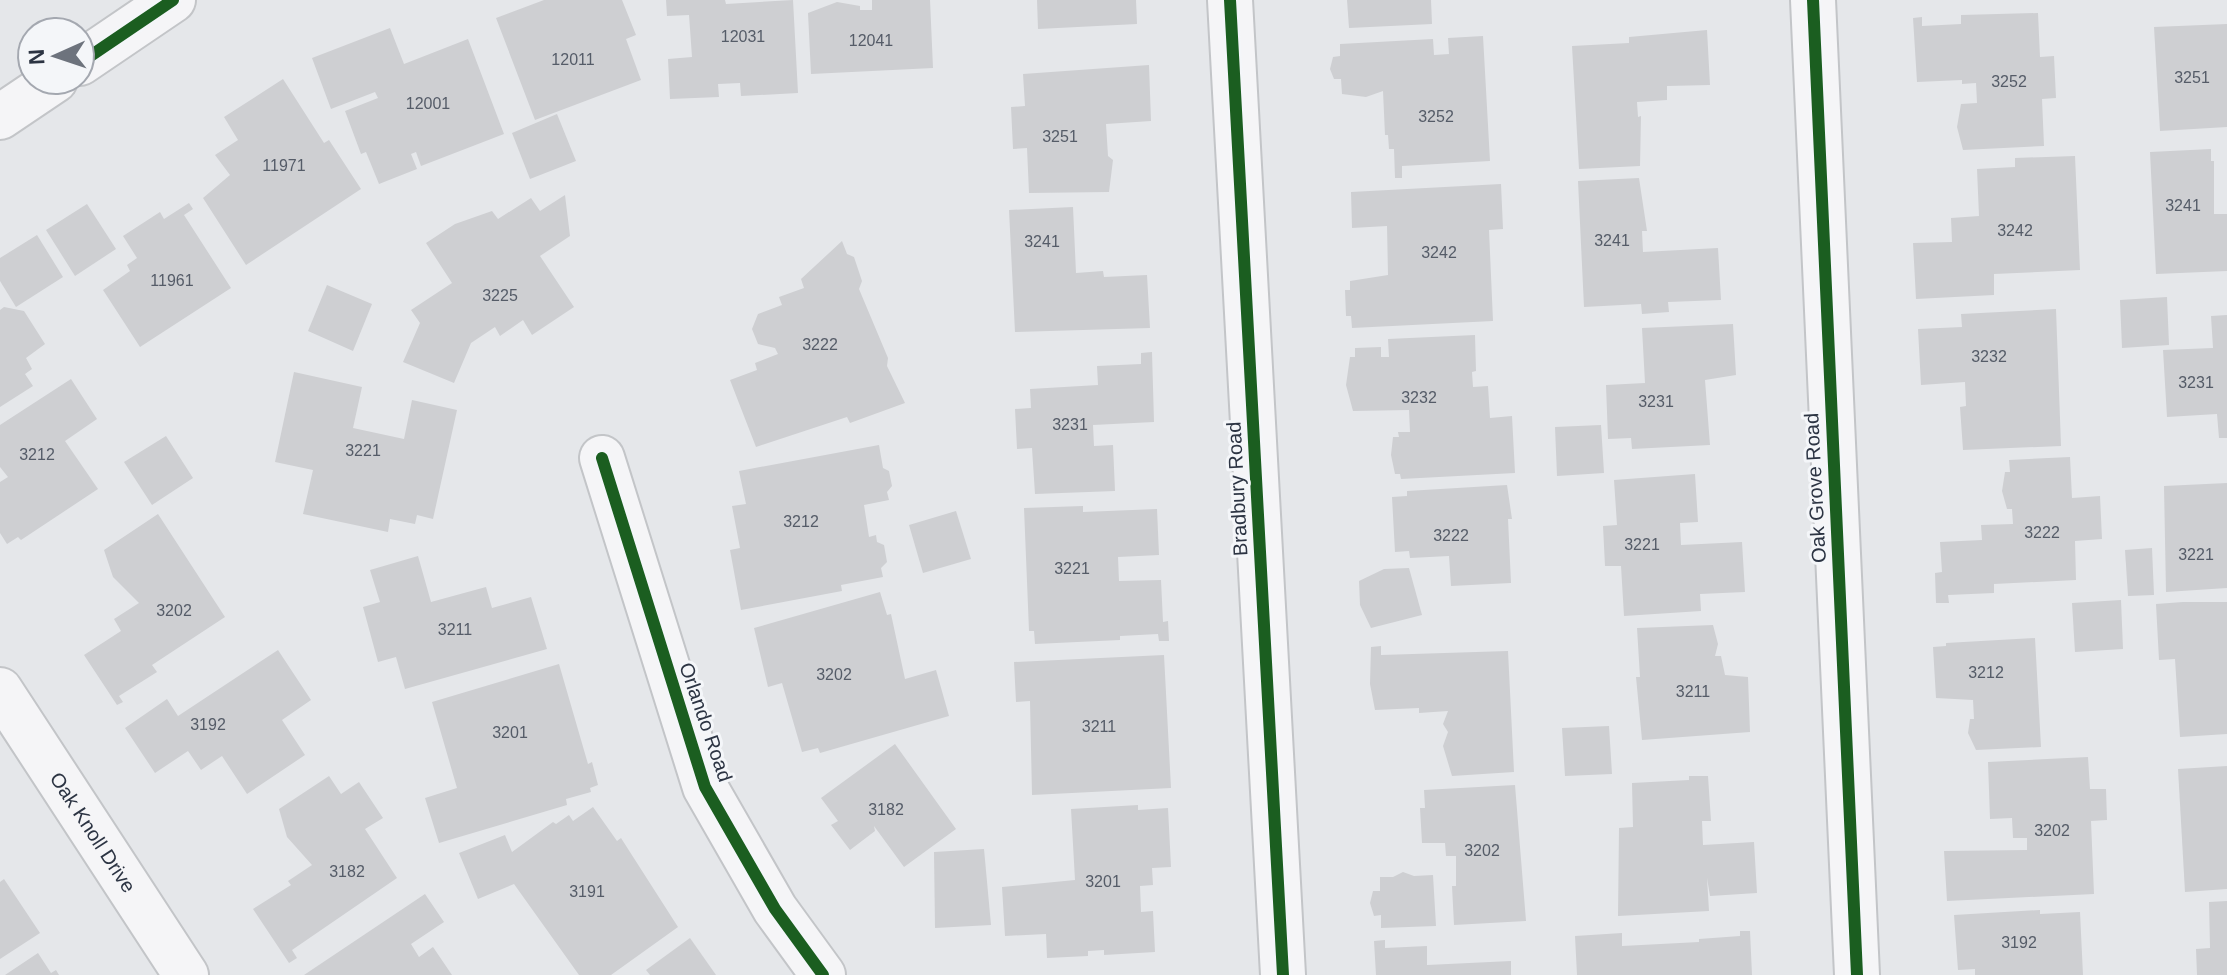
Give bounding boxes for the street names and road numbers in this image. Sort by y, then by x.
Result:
street label: Oak Grove Road [1800,412,1830,564]
street label: Bradbury Road [1222,421,1252,557]
street label: Orlando Road [675,660,737,784]
street label: Oak Knoll Drive [46,768,140,897]

